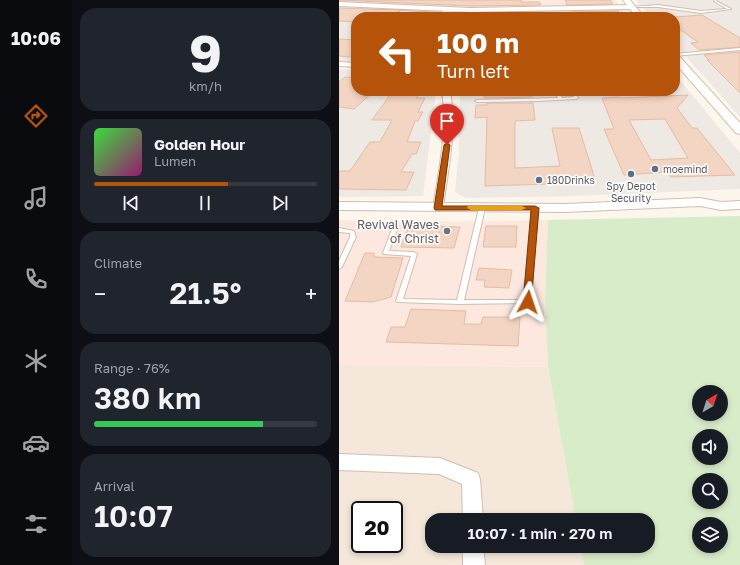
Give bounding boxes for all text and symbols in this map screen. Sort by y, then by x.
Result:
text: 9 [189,21,222,83]
text: 100 m [437,26,519,59]
text: 10:06 [11,27,61,49]
icon: left [371,28,423,80]
text: Turn left [437,60,510,82]
text: km/h [189,78,222,94]
icon: directions [22,102,50,130]
pin [430,104,464,145]
icon: arrive [436,110,458,132]
text: Golden Hour [154,135,245,153]
text: Lumen [154,153,196,169]
place label: moemind [663,163,707,175]
marker: moemind [650,164,660,174]
marker: Spy Depot Security [626,169,636,179]
place label: 180Drinks [547,174,595,186]
marker: 180Drinks [534,175,544,185]
place label: Spy Depot Security [606,180,656,204]
icon: music [22,184,50,212]
icon: previous [120,192,142,214]
icon: pause [194,192,216,214]
icon: next [269,192,291,214]
place label: Revival Waves of Christ [357,217,439,246]
marker: Revival Waves of Christ [442,226,452,236]
text: Climate [94,255,142,271]
icon: phone [22,265,50,293]
text: 21.5° [169,275,242,311]
text: − [94,280,106,307]
text: + [305,280,317,307]
position arrow [507,281,549,323]
icon: climate [22,347,50,375]
text: Range · 76% [94,360,170,376]
text: 380 km [94,380,201,416]
north arrow [692,385,728,421]
map controls [692,385,728,553]
icon: car [22,429,50,457]
button: sound [692,429,728,465]
button: search [692,473,728,509]
text: Arrival [94,478,135,494]
text: 10:07 [94,498,173,534]
speed limit sign: 20 [351,501,403,553]
icon: filters [22,510,50,538]
button: layers [692,517,728,553]
text: 10:07 · 1 min · 270 m [468,524,612,542]

